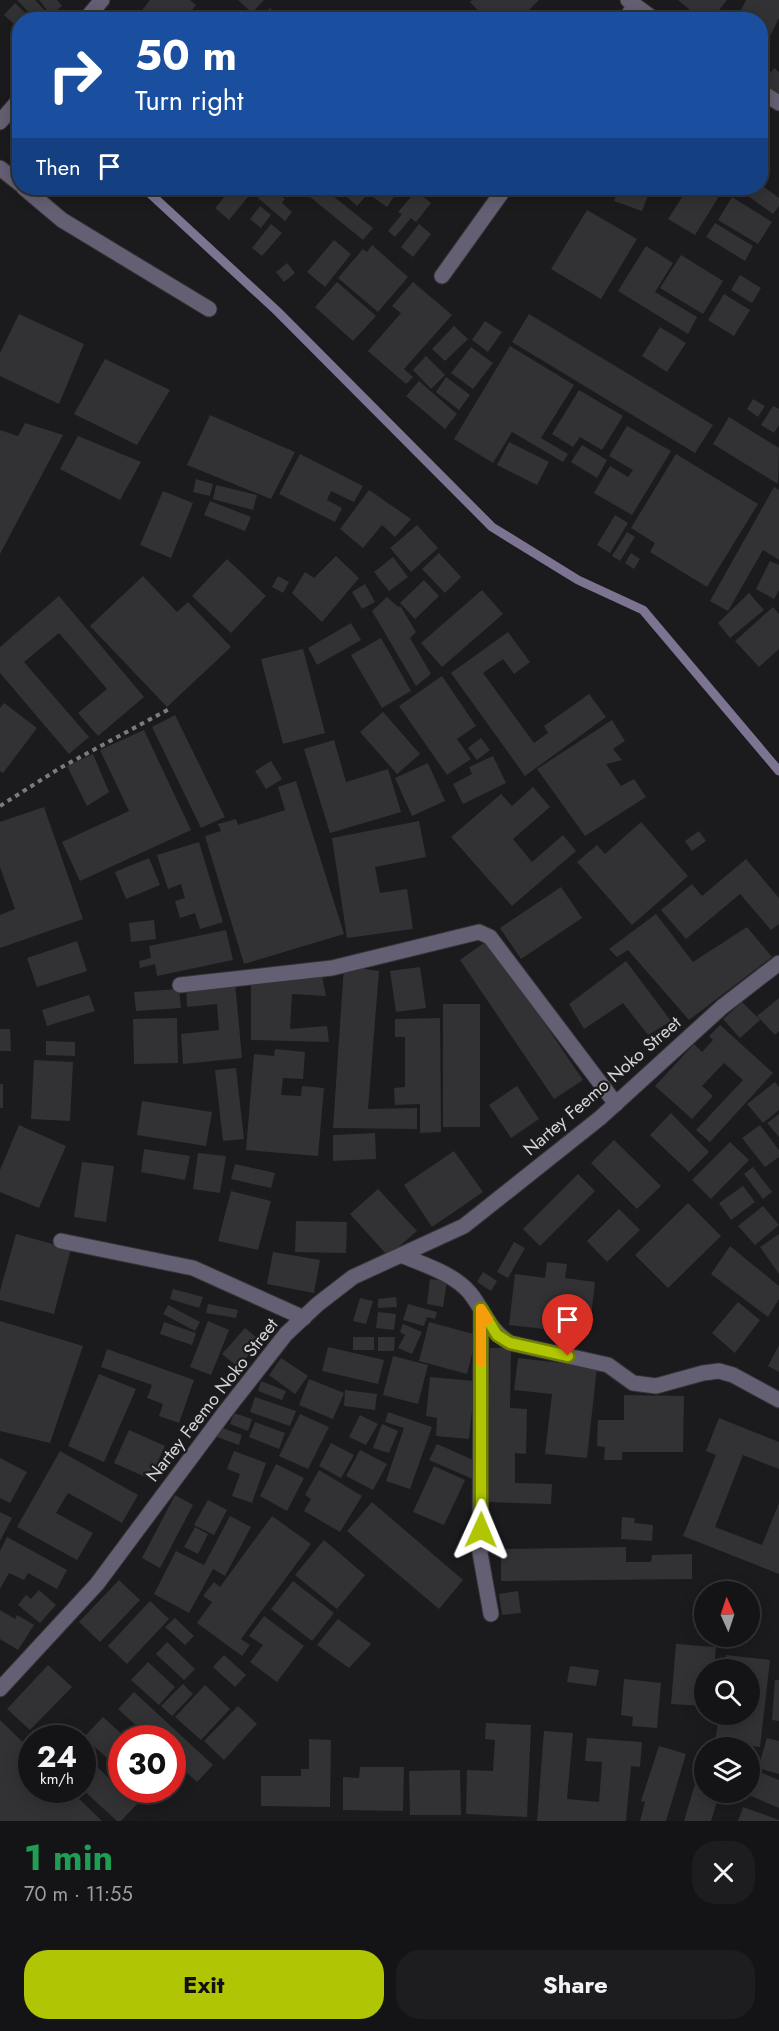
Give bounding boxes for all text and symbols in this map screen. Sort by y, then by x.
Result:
text: 50 m [135,25,237,86]
icon: right [36,36,114,114]
text: Turn right [135,81,243,120]
icon: arrive [93,150,126,183]
text: Then [36,151,81,183]
street label: Nartey Feemo Noko Street [518,1010,687,1162]
pin [542,1294,593,1356]
icon: arrive [551,1303,584,1336]
street label: Nartey Feemo Noko Street [140,1312,285,1487]
position arrow [449,1498,513,1562]
north arrow [694,1581,760,1647]
map controls [694,1581,760,1803]
button: search [694,1659,760,1725]
speed limit sign: 30 [108,1725,186,1803]
text: 24 [37,1735,77,1778]
button: layers [694,1737,760,1803]
text: km/h [40,1768,74,1790]
text: 1 min [24,1831,113,1883]
button: close [692,1841,755,1904]
text: 70 m · 11:55 [24,1880,133,1909]
button: Exit [24,1950,384,2019]
button: Share [396,1950,755,2019]

